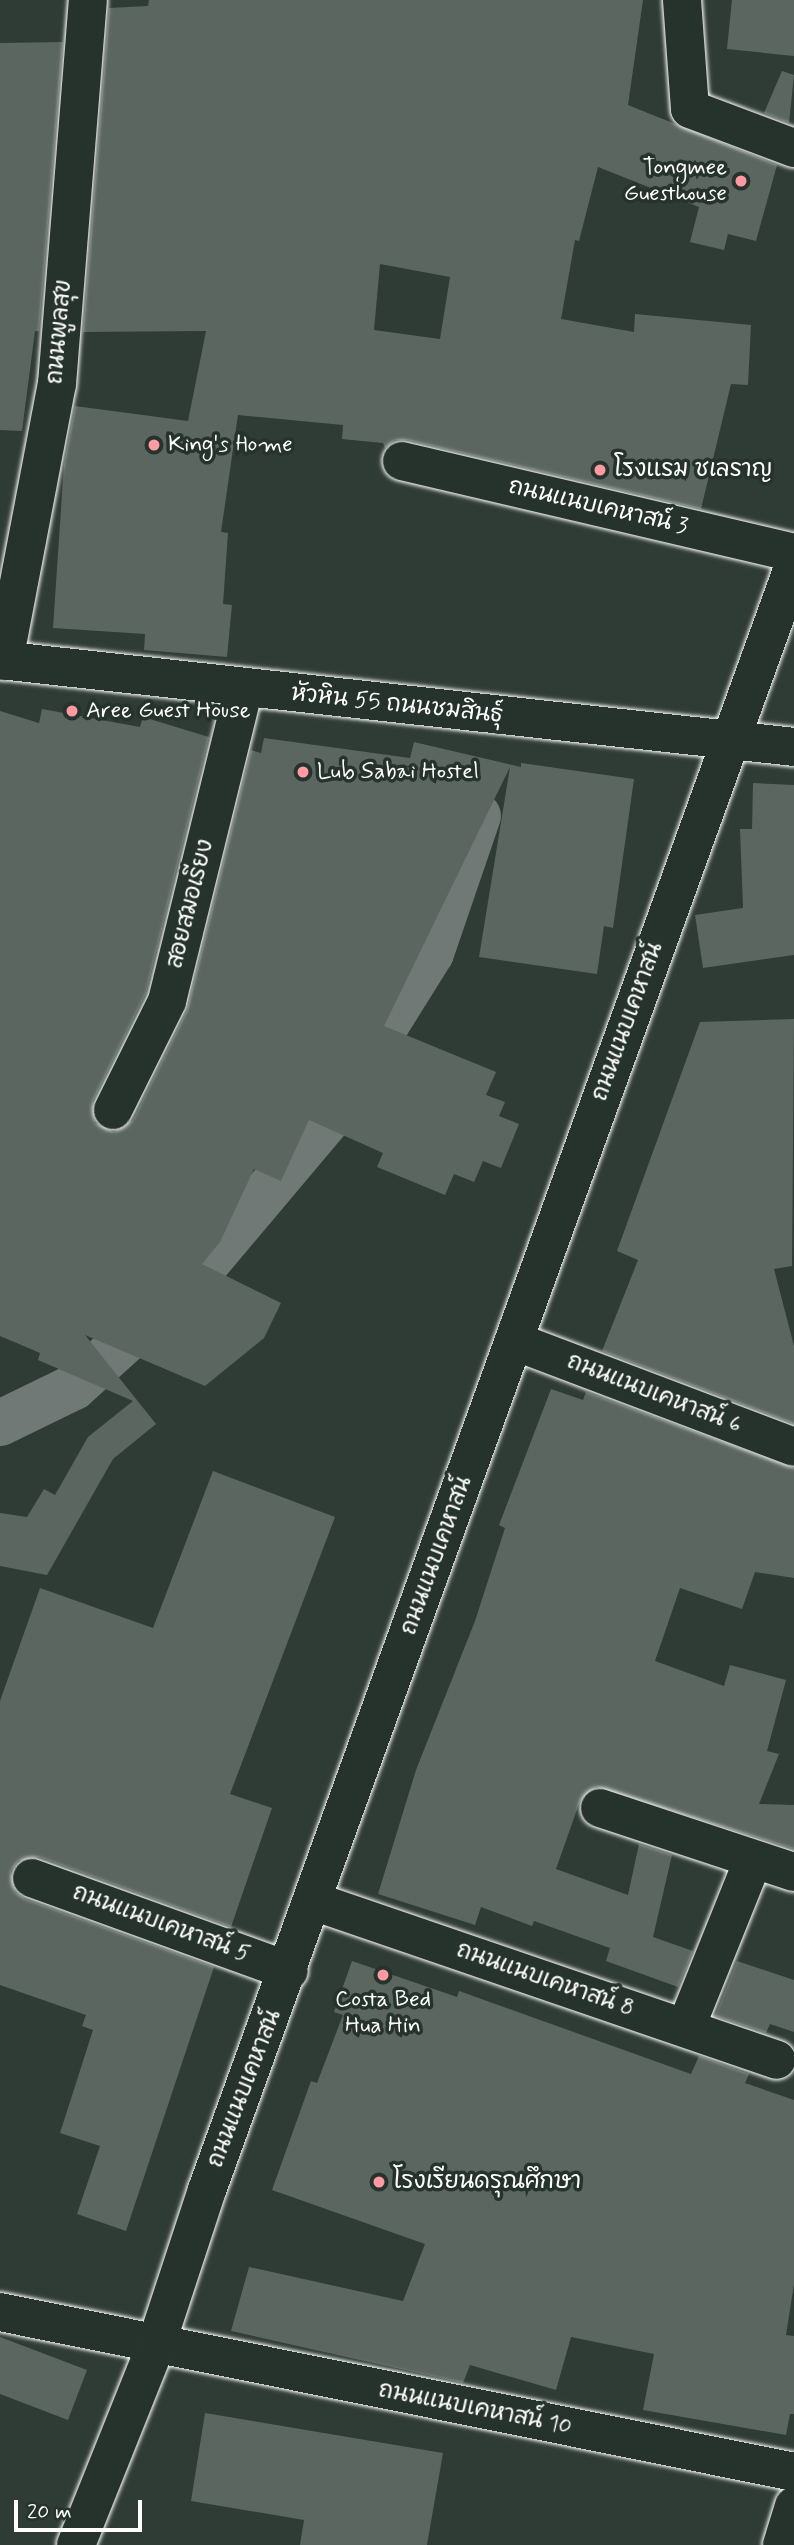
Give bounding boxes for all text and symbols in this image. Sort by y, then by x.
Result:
place label: Tongmee Guesthouse [624,154,727,208]
marker: Tongmee Guesthouse [733,173,749,189]
street label: ถนนพูลสุข [42,278,78,386]
place label: King's Home [168,431,292,459]
marker: King's Home [146,437,162,453]
place label: โรงแรม ชเลราญ [614,456,772,484]
marker: โรงแรม ชเลราญ [592,462,608,478]
street label: ถนนแนบเคหาสน์ 3 [506,473,690,541]
street label: หัวหิน 55 ถนนชมสินธุ์ [290,680,504,730]
place label: Aree Guest House [86,697,251,725]
marker: Aree Guest House [64,703,80,719]
place label: Lub Sabai Hostel [317,758,480,786]
marker: Lub Sabai Hostel [295,764,311,780]
street label: สอยสมอเรียง [162,837,220,971]
street label: ถนนแนบเคหาสน์ [587,939,669,1105]
street label: ถนนแนบเคหาสน์ 6 [563,1348,745,1440]
street label: ถนนแนบเคหาสน์ [396,1473,478,1639]
street label: ถนนแนบเคหาสน์ 5 [69,1879,253,1969]
street label: ถนนแนบเคหาสน์ 8 [453,1937,637,2023]
marker: Costa Bed Hua Hin [375,1967,391,1983]
place label: Costa Bed Hua Hin [334,1986,432,2040]
street label: ถนนแนบเคหาสน์ [202,2006,288,2172]
place label: โรงเรียนดรุณศึกษา [393,2168,581,2196]
marker: โรงเรียนดรุณศึกษา [371,2174,387,2190]
street label: ถนนแนบเคหาสน์ 10 [376,2377,574,2441]
scale bar [18,2486,145,2530]
text: 20 m [27,2498,72,2526]

